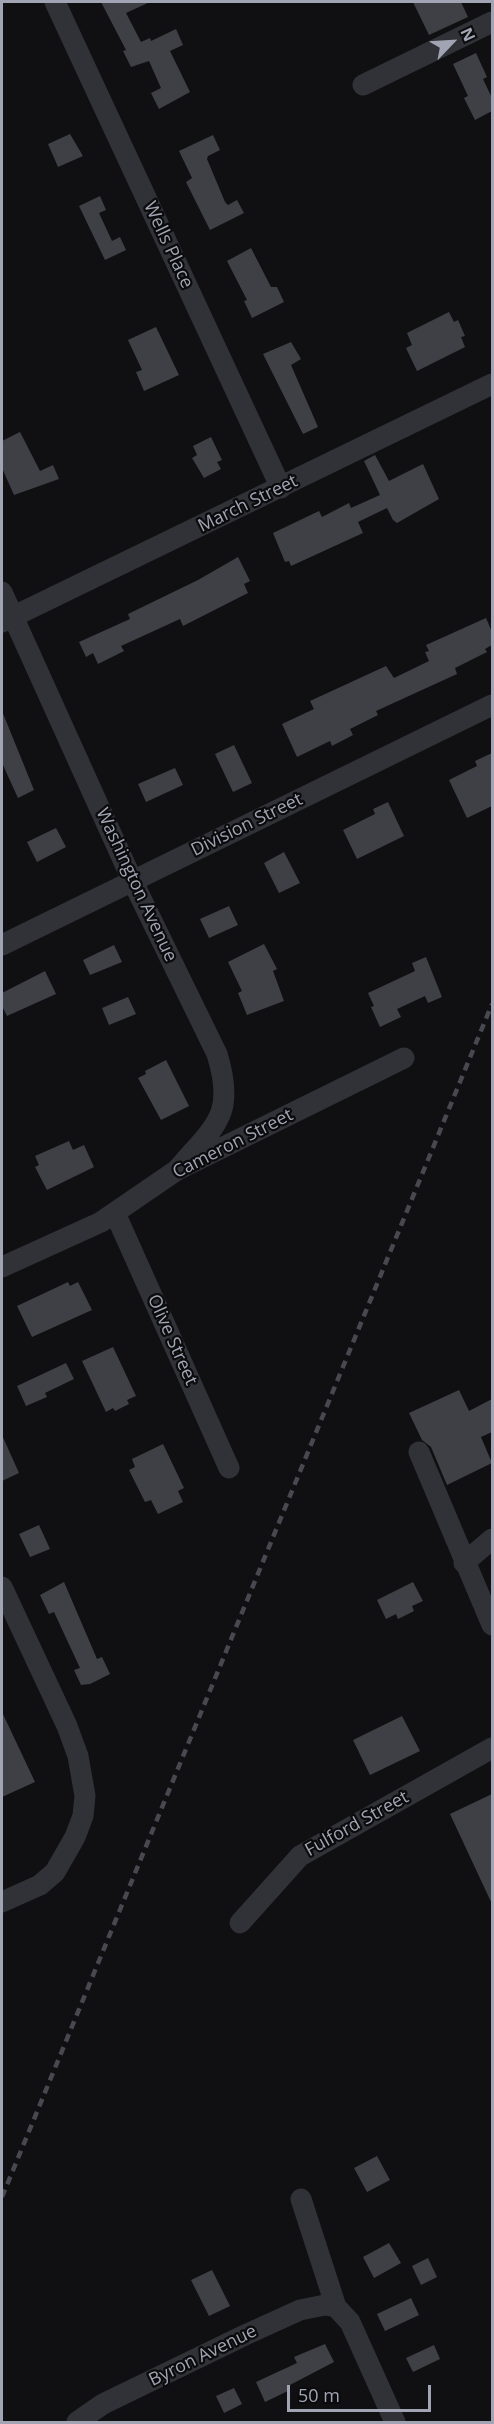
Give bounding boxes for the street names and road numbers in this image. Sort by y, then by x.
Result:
street label: Wells Place [139,198,197,292]
street label: March Street [195,471,301,537]
street label: Division Street [188,789,306,861]
street label: Washington Avenue [91,805,181,965]
street label: Cameron Street [169,1104,297,1184]
street label: Olive Street [142,1291,202,1389]
street label: Fulford Street [301,1787,413,1861]
street label: Byron Avenue [146,2321,260,2391]

